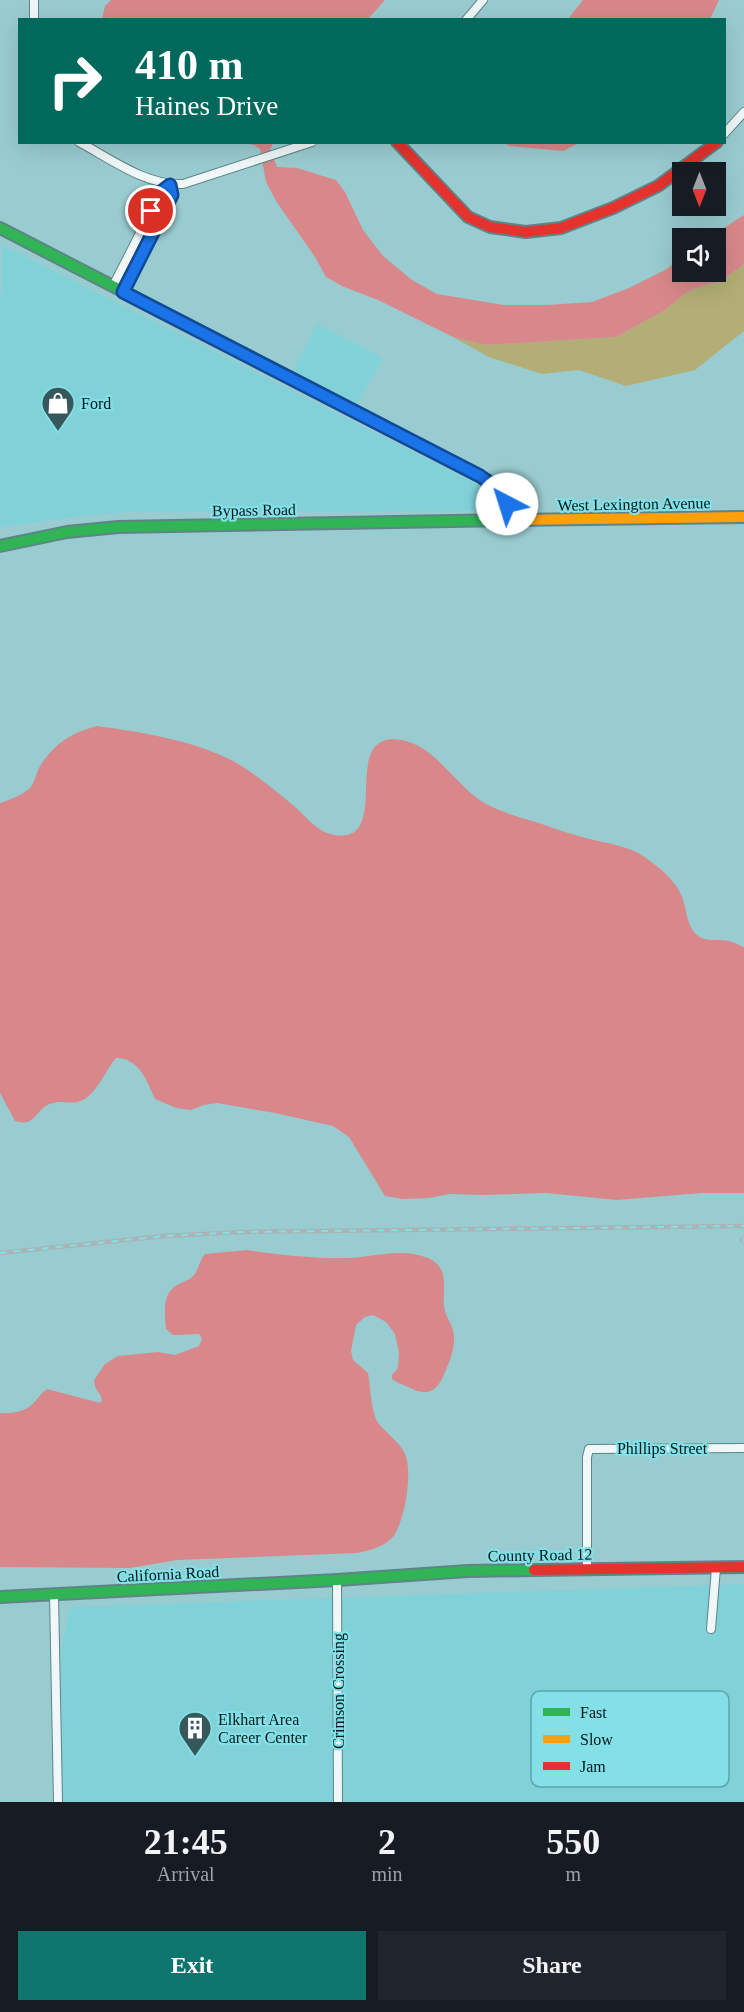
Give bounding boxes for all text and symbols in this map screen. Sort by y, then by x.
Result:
icon: right [36,42,114,120]
text: 410 m [135,42,244,88]
text: Haines Drive [135,91,278,121]
north arrow [672,162,726,216]
map controls [672,162,726,282]
pin [125,185,176,236]
icon: arrive [134,194,167,227]
button: sound [672,228,726,282]
shop icon: Ford [40,385,76,432]
place label: Ford [81,395,111,412]
position arrow [475,472,539,536]
street label: West Lexington Avenue [557,494,711,515]
street label: Bypass Road [212,501,296,520]
street label: Phillips Street [617,1440,708,1458]
street label: County Road 12 [487,1546,593,1565]
street label: California Road [116,1563,220,1585]
street label: Crimson Crossing [330,1633,348,1749]
legend [531,1691,729,1787]
text: Fast [580,1704,607,1721]
building icon: Elkhart Area Career Center [177,1710,213,1757]
place label: Elkhart Area Career Center [218,1711,308,1746]
text: Slow [580,1731,613,1748]
text: Jam [580,1758,606,1775]
text: 21:45 [144,1822,228,1862]
text: 2 [378,1822,396,1862]
text: 550 [546,1822,600,1862]
text: Arrival [157,1863,215,1885]
text: min [371,1863,403,1885]
text: m [566,1863,581,1885]
button: Exit [18,1931,366,2000]
button: Share [378,1931,726,2000]

